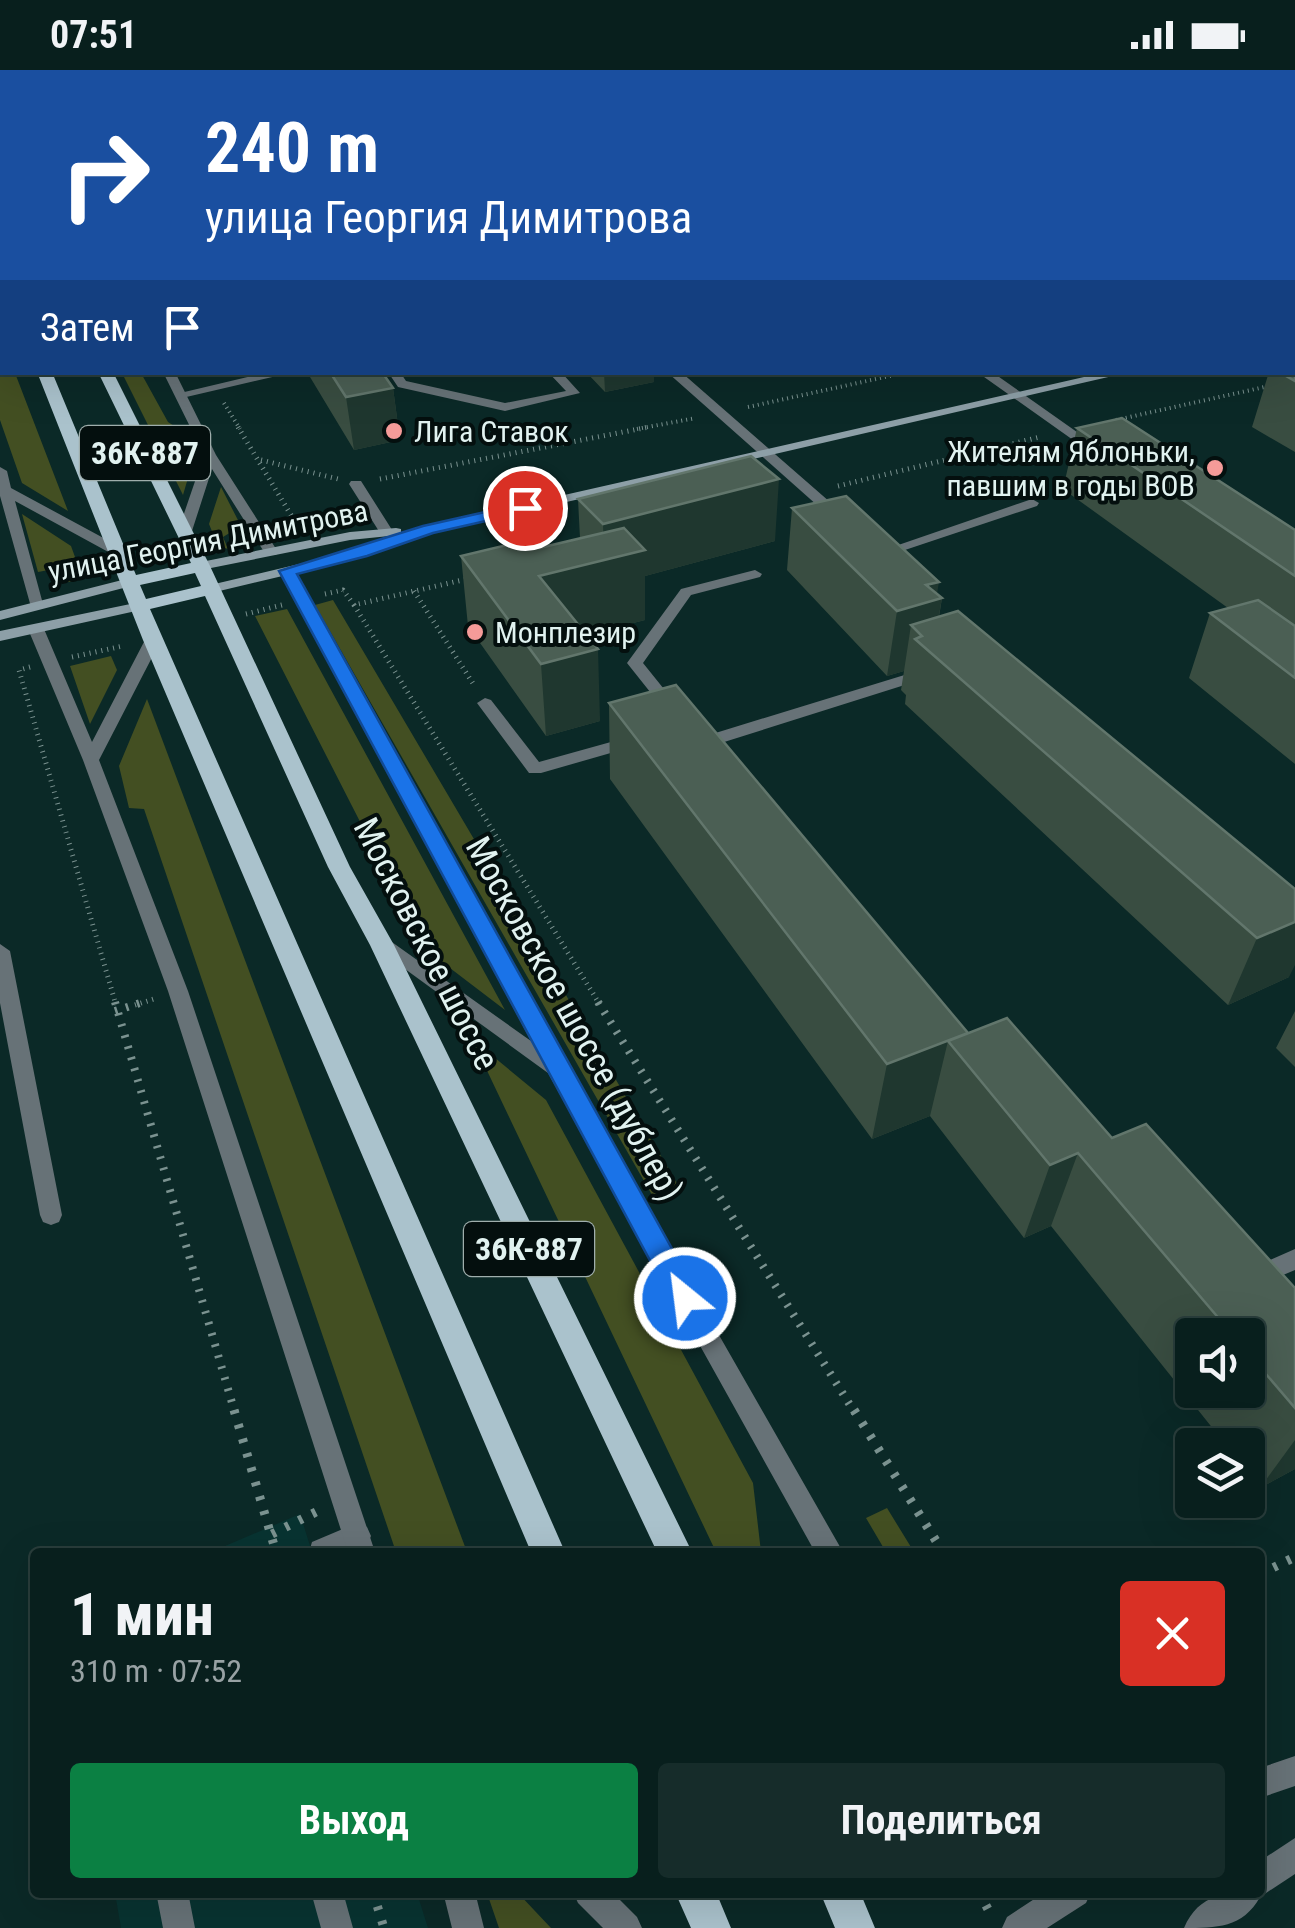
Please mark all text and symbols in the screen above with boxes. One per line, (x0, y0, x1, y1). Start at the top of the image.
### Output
text: 07:51 (50, 13, 137, 57)
text: 240 m (205, 107, 379, 189)
icon: right (40, 110, 170, 240)
text: улица Георгия Димитрова (205, 191, 692, 244)
icon: arrive (155, 300, 210, 355)
text: Затем (40, 306, 135, 350)
place label: Лига Ставок (414, 414, 569, 449)
marker: Лига Ставок (383, 420, 405, 442)
road number: 36К-887 (80, 426, 210, 480)
place label: Жителям Яблоньки, павшим в годы ВОВ (947, 434, 1195, 503)
marker: Жителям Яблоньки, павшим в годы ВОВ (1204, 457, 1226, 479)
pin (483, 466, 568, 551)
icon: arrive (498, 481, 553, 536)
street label: улица Георгия Димитрова (45, 493, 371, 589)
place label: Монплезир (495, 615, 636, 650)
marker: Монплезир (464, 621, 486, 643)
street label: Московское шоссе (345, 811, 507, 1077)
street label: Московское шоссе (дублер) (457, 830, 691, 1208)
road number: 36К-887 (464, 1222, 594, 1276)
position arrow (633, 1246, 737, 1350)
map controls (1175, 1318, 1265, 1518)
button: sound (1175, 1318, 1265, 1408)
button: layers (1175, 1428, 1265, 1518)
text: 1 мин (70, 1579, 214, 1650)
button: close (1120, 1581, 1225, 1686)
text: 310 m · 07:52 (70, 1652, 242, 1690)
button: Выход (70, 1763, 638, 1878)
button: Поделиться (658, 1763, 1225, 1878)

